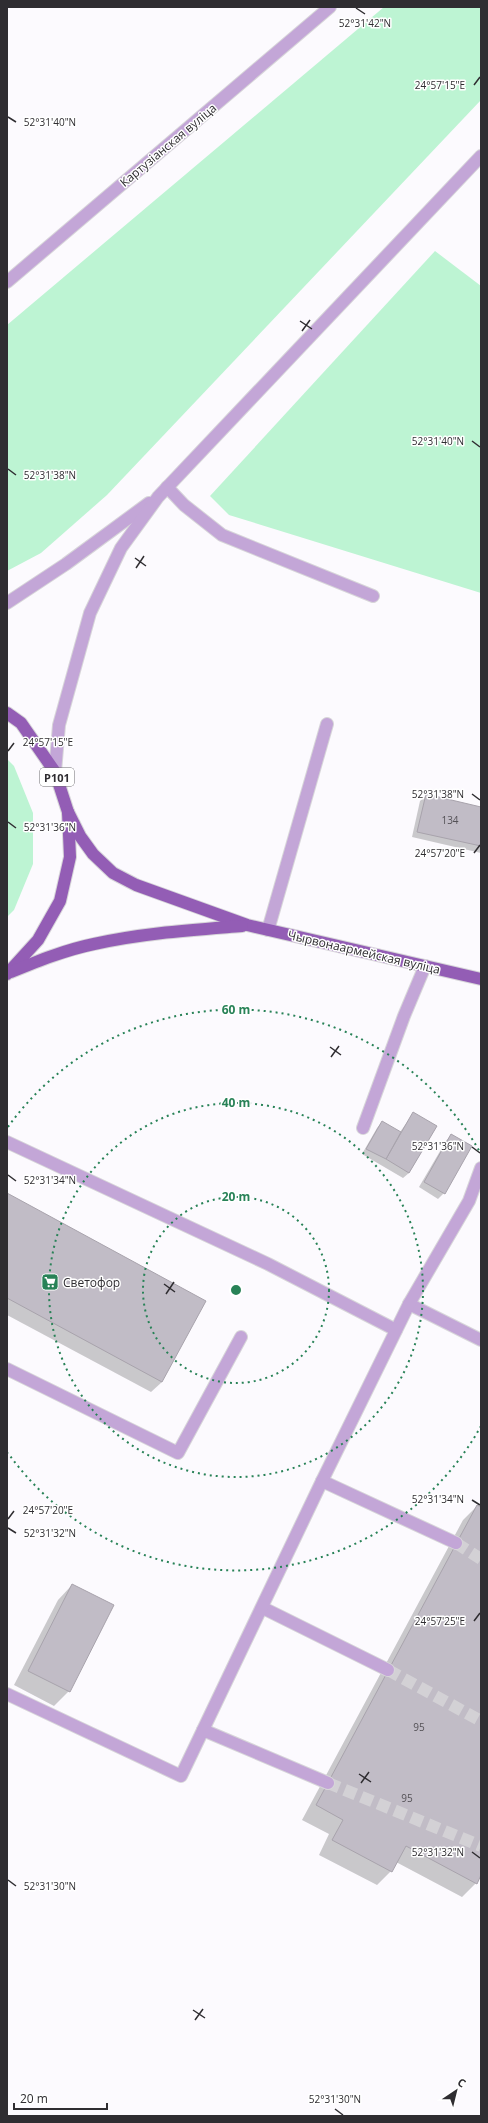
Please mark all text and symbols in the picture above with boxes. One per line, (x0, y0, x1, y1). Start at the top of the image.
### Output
text: 52°31'42"N (339, 16, 391, 30)
text: 24°57'15"E (415, 78, 465, 92)
street label: Картузіанская вуліца (116, 99, 220, 191)
text: 52°31'40"N (24, 115, 76, 129)
text: 52°31'40"N (412, 434, 464, 448)
text: 52°31'38"N (24, 468, 76, 482)
text: 24°57'15"E (23, 735, 73, 749)
road number: Р101 (40, 768, 74, 786)
text: 52°31'38"N (412, 787, 464, 801)
house number: 134 (441, 813, 459, 827)
text: 52°31'36"N (24, 820, 76, 834)
text: 24°57'20"E (415, 846, 465, 860)
street label: Чырвонаармейская вуліца (286, 926, 442, 978)
text: 60 m (222, 1001, 250, 1018)
text: 40 m (222, 1094, 250, 1111)
text: 52°31'36"N (412, 1139, 464, 1153)
text: 52°31'34"N (24, 1173, 76, 1187)
text: 20 m (222, 1188, 250, 1205)
supermarket icon: Светофор (40, 1272, 60, 1292)
place label: Светофор (63, 1274, 120, 1291)
centre of rings (229, 1283, 243, 1297)
text: 52°31'34"N (412, 1492, 464, 1506)
text: 24°57'20"E (23, 1503, 73, 1517)
text: 52°31'32"N (24, 1526, 76, 1540)
text: 24°57'25"E (415, 1614, 465, 1628)
house number: 95 (413, 1720, 425, 1734)
house number: 95 (401, 1791, 413, 1805)
text: 52°31'32"N (412, 1845, 464, 1859)
text: 52°31'30"N (24, 1879, 76, 1893)
north arrow (436, 2071, 476, 2111)
text: С (455, 2074, 469, 2091)
scale bar (14, 2085, 107, 2111)
text: 20 m (20, 2090, 48, 2107)
text: 52°31'30"N (309, 2092, 361, 2106)

